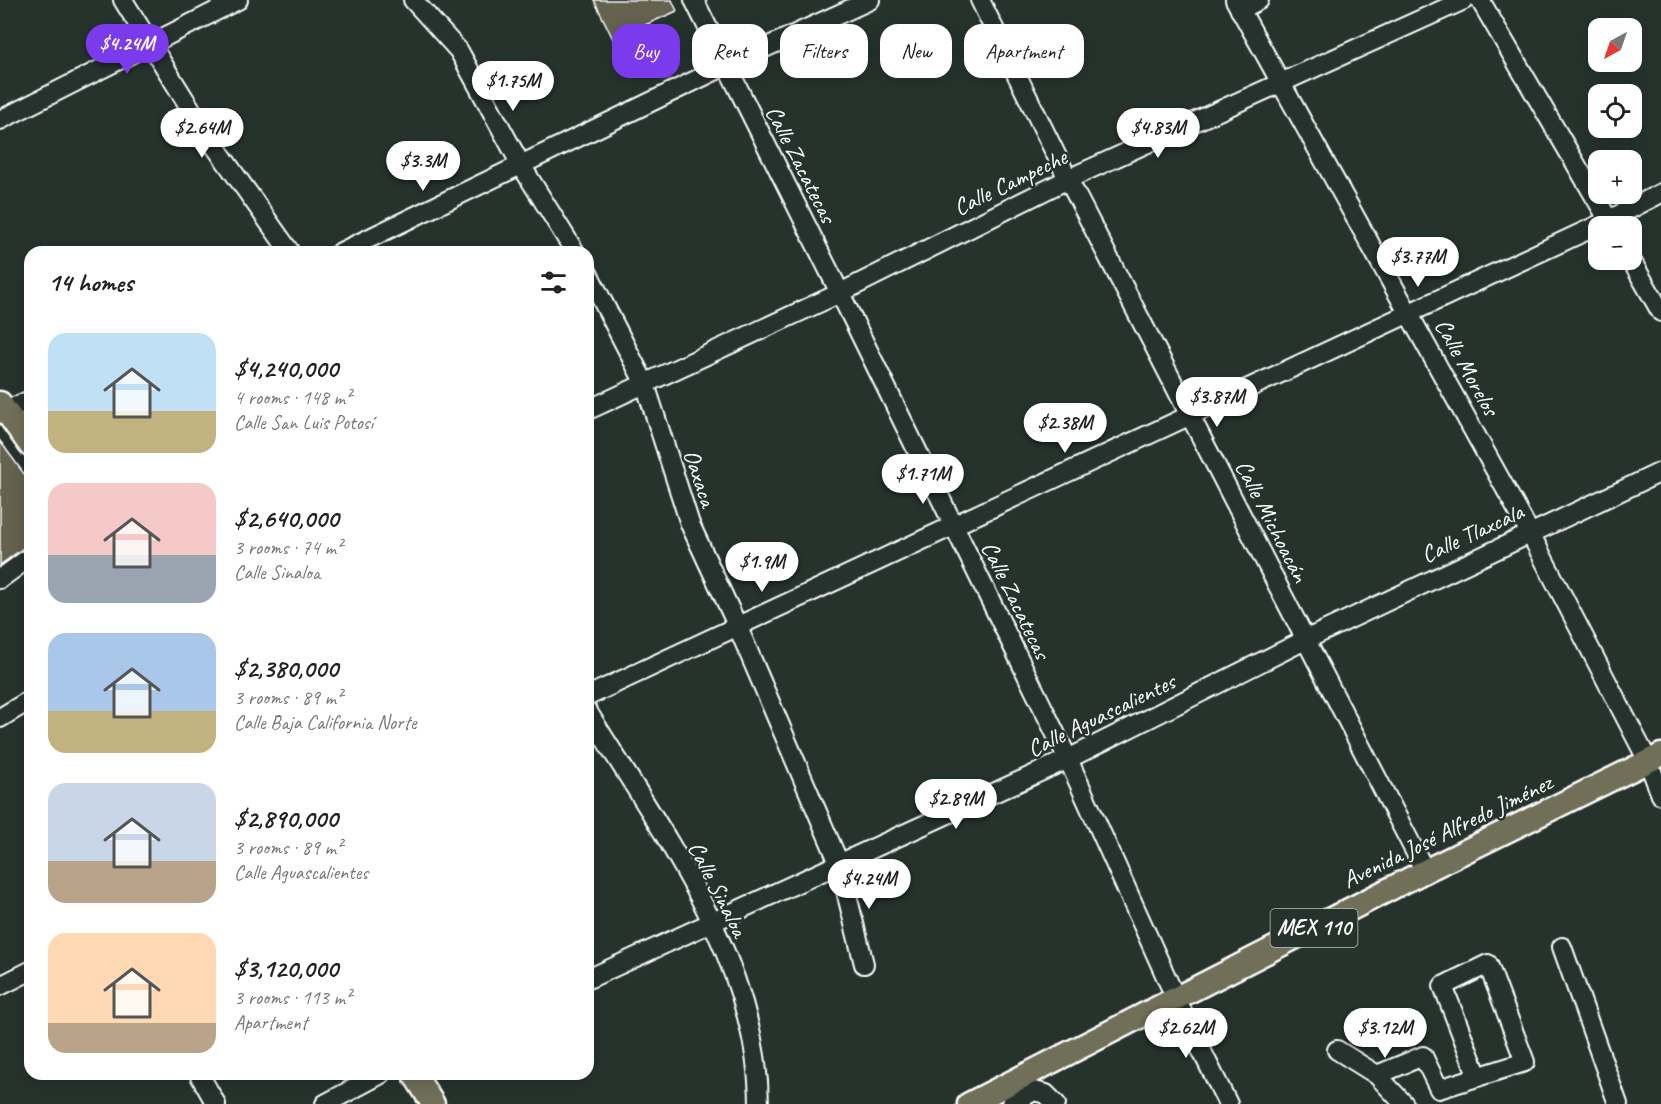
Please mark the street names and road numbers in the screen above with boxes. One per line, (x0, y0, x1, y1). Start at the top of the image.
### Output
street label: Calle Zacatecas (759, 100, 844, 229)
street label: Calle Campeche (948, 141, 1074, 222)
street label: Calle Morelos (1428, 313, 1507, 423)
street label: Oaxaca (677, 446, 724, 513)
street label: Calle Michoacán (1228, 455, 1316, 588)
street label: Calle Tlaxcala (1416, 496, 1529, 570)
street label: Calle Zacatecas (975, 536, 1058, 666)
street label: Calle Aguascalientes (1022, 665, 1181, 764)
street label: Avenida José Alfredo Jiménez (1337, 766, 1559, 895)
street label: Calle Sinaloa (681, 836, 756, 944)
road number: MEX 110 (1270, 909, 1358, 947)

